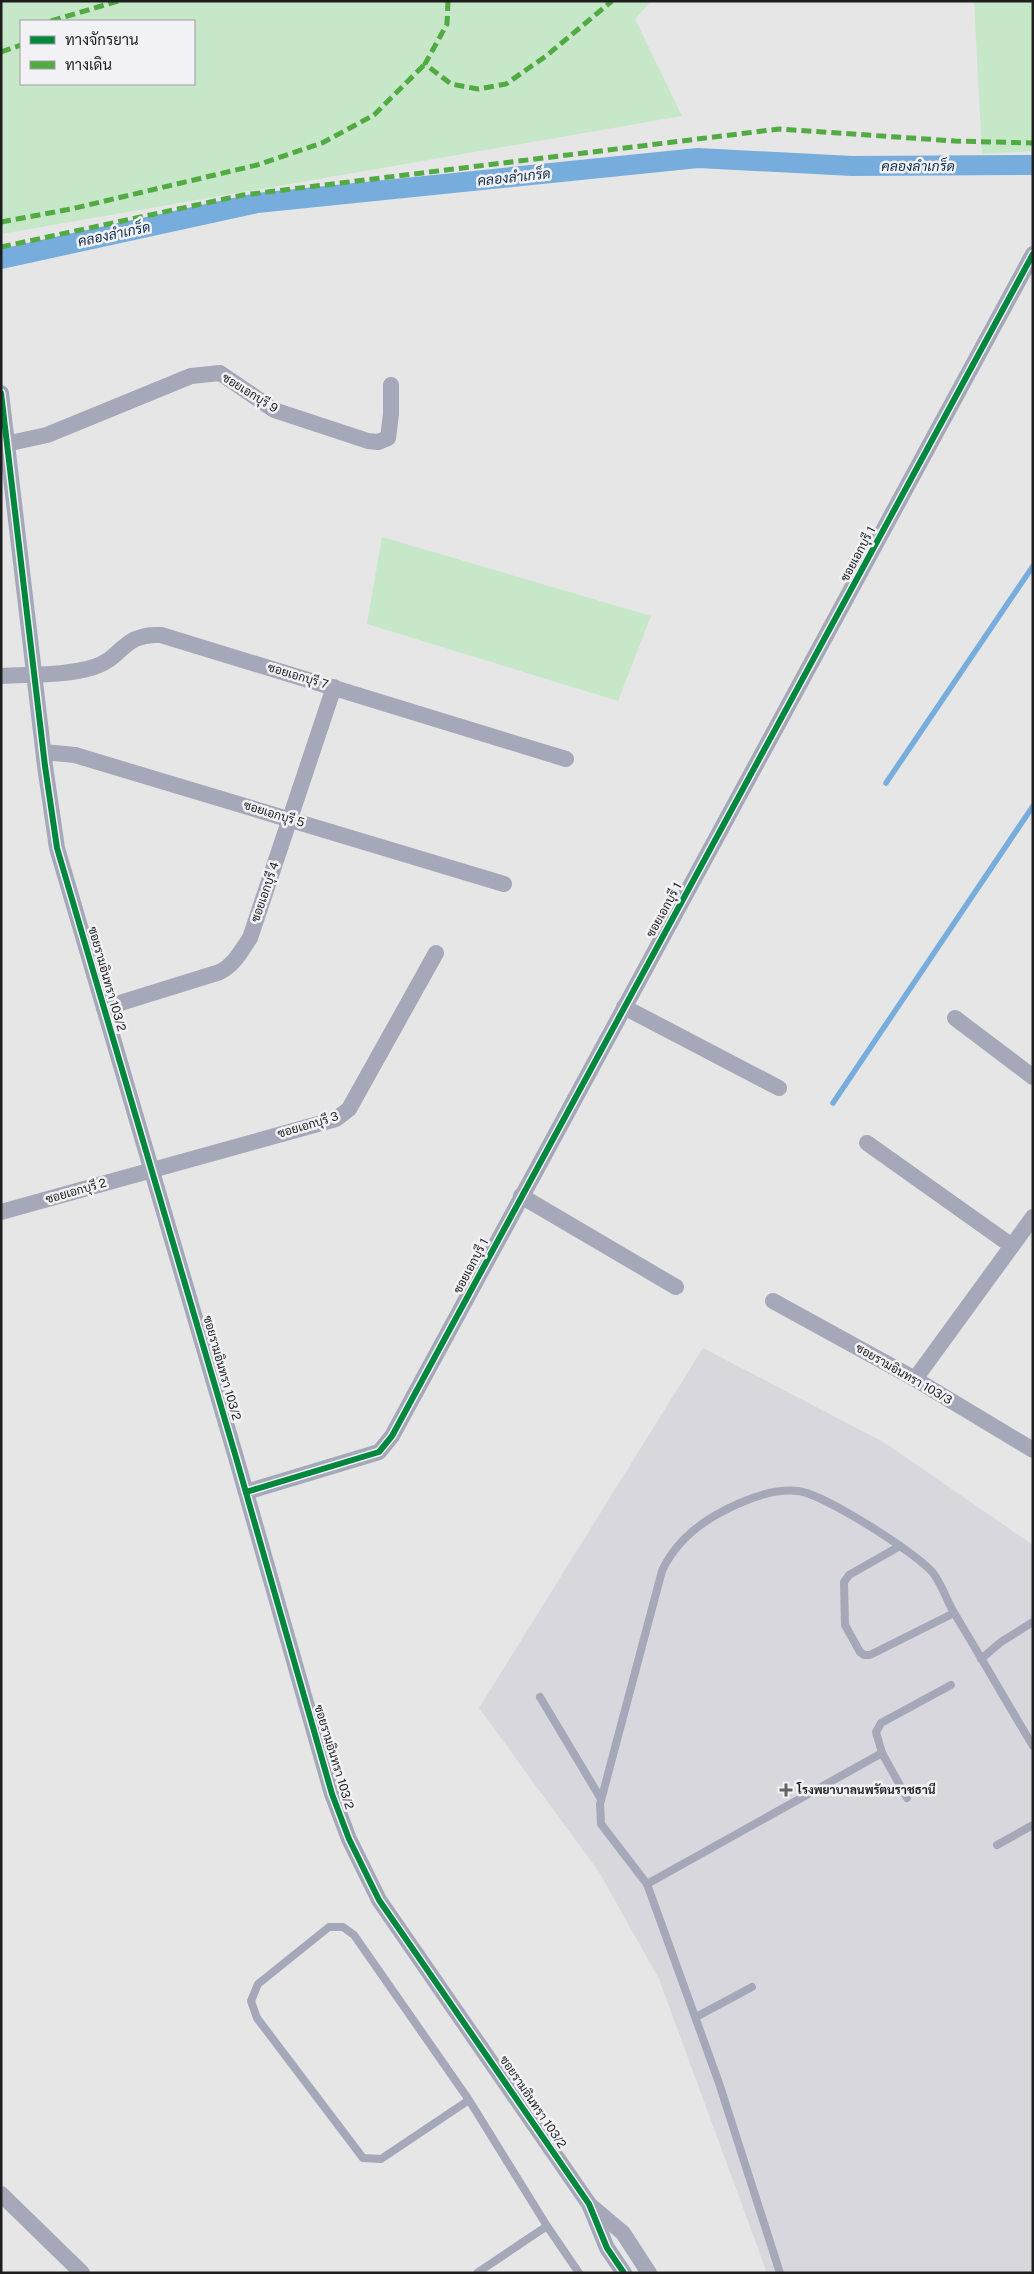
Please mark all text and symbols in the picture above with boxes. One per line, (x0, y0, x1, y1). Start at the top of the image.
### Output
legend (20, 20, 195, 85)
text: ทางจักรยาน (65, 31, 139, 48)
text: ทางเดิน (65, 56, 112, 73)
water label: คลองลำเกร็ด (881, 157, 955, 174)
water label: คลองลำเกร็ด (477, 164, 551, 189)
water label: คลองลำเกร็ด (76, 218, 152, 249)
street label: ซอยเอกบุรี 9 (219, 370, 281, 417)
street label: ซอยเอกบุรี 1 (837, 524, 880, 585)
street label: ซอยเอกบุรี 7 (265, 659, 330, 694)
street label: ซอยเอกบุรี 5 (241, 797, 307, 832)
street label: ซอยเอกบุรี 4 (247, 859, 284, 925)
street label: ซอยเอกบุรี 1 (642, 880, 686, 941)
street label: ซอยรามอินทรา 103/2 (85, 925, 129, 1033)
street label: ซอยเอกบุรี 3 (276, 1108, 341, 1143)
street label: ซอยเอกบุรี 2 (44, 1175, 109, 1208)
street label: ซอยเอกบุรี 1 (450, 1236, 493, 1297)
street label: ซอยรามอินทรา 103/2 (200, 1314, 244, 1422)
street label: ซอยรามอินทรา 103/3 (853, 1341, 955, 1407)
street label: ซอยรามอินทรา 103/2 (311, 1703, 357, 1811)
place label: โรงพยาบาลนพรัตนราชธานี (796, 1782, 936, 1797)
marker: โรงพยาบาลนพรัตนราชธานี (779, 1783, 793, 1797)
street label: ซอยรามอินทรา 103/2 (497, 2053, 569, 2151)

